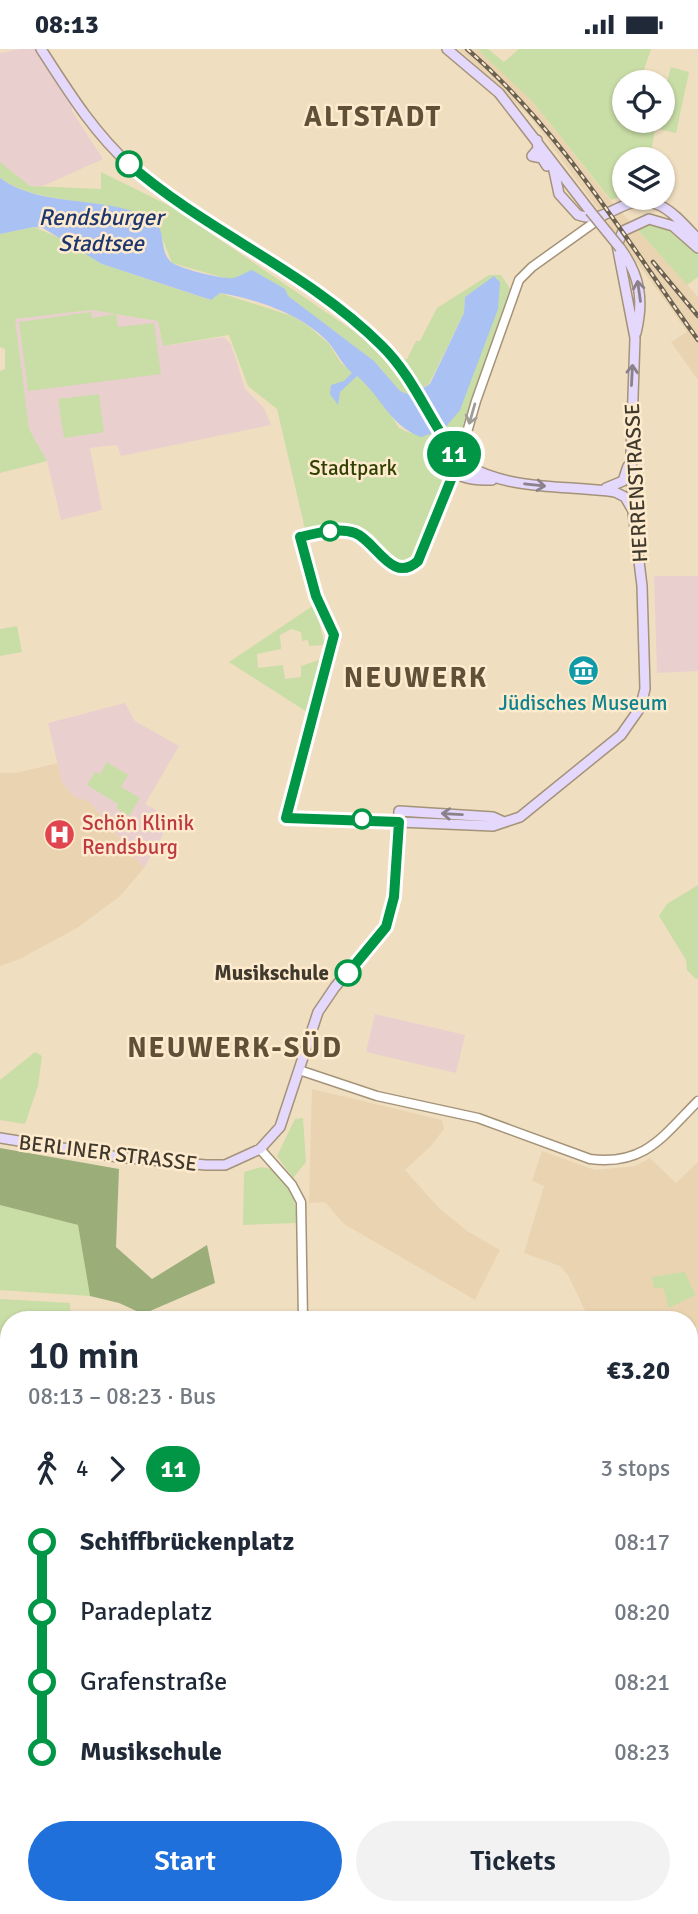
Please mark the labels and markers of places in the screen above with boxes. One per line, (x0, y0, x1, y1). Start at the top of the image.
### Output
unlabelled marker (116, 151, 142, 177)
unlabelled marker (320, 521, 340, 541)
museum icon: Jüdisches Museum (566, 654, 600, 688)
place label: Jüdisches Museum (499, 690, 667, 716)
unlabelled marker (352, 809, 372, 829)
place label: Schön Klinik Rendsburg (82, 810, 194, 860)
hospital icon: Schön Klinik Rendsburg (42, 818, 76, 852)
place label: Musikschule (214, 960, 329, 986)
marker: Musikschule (335, 960, 361, 986)

